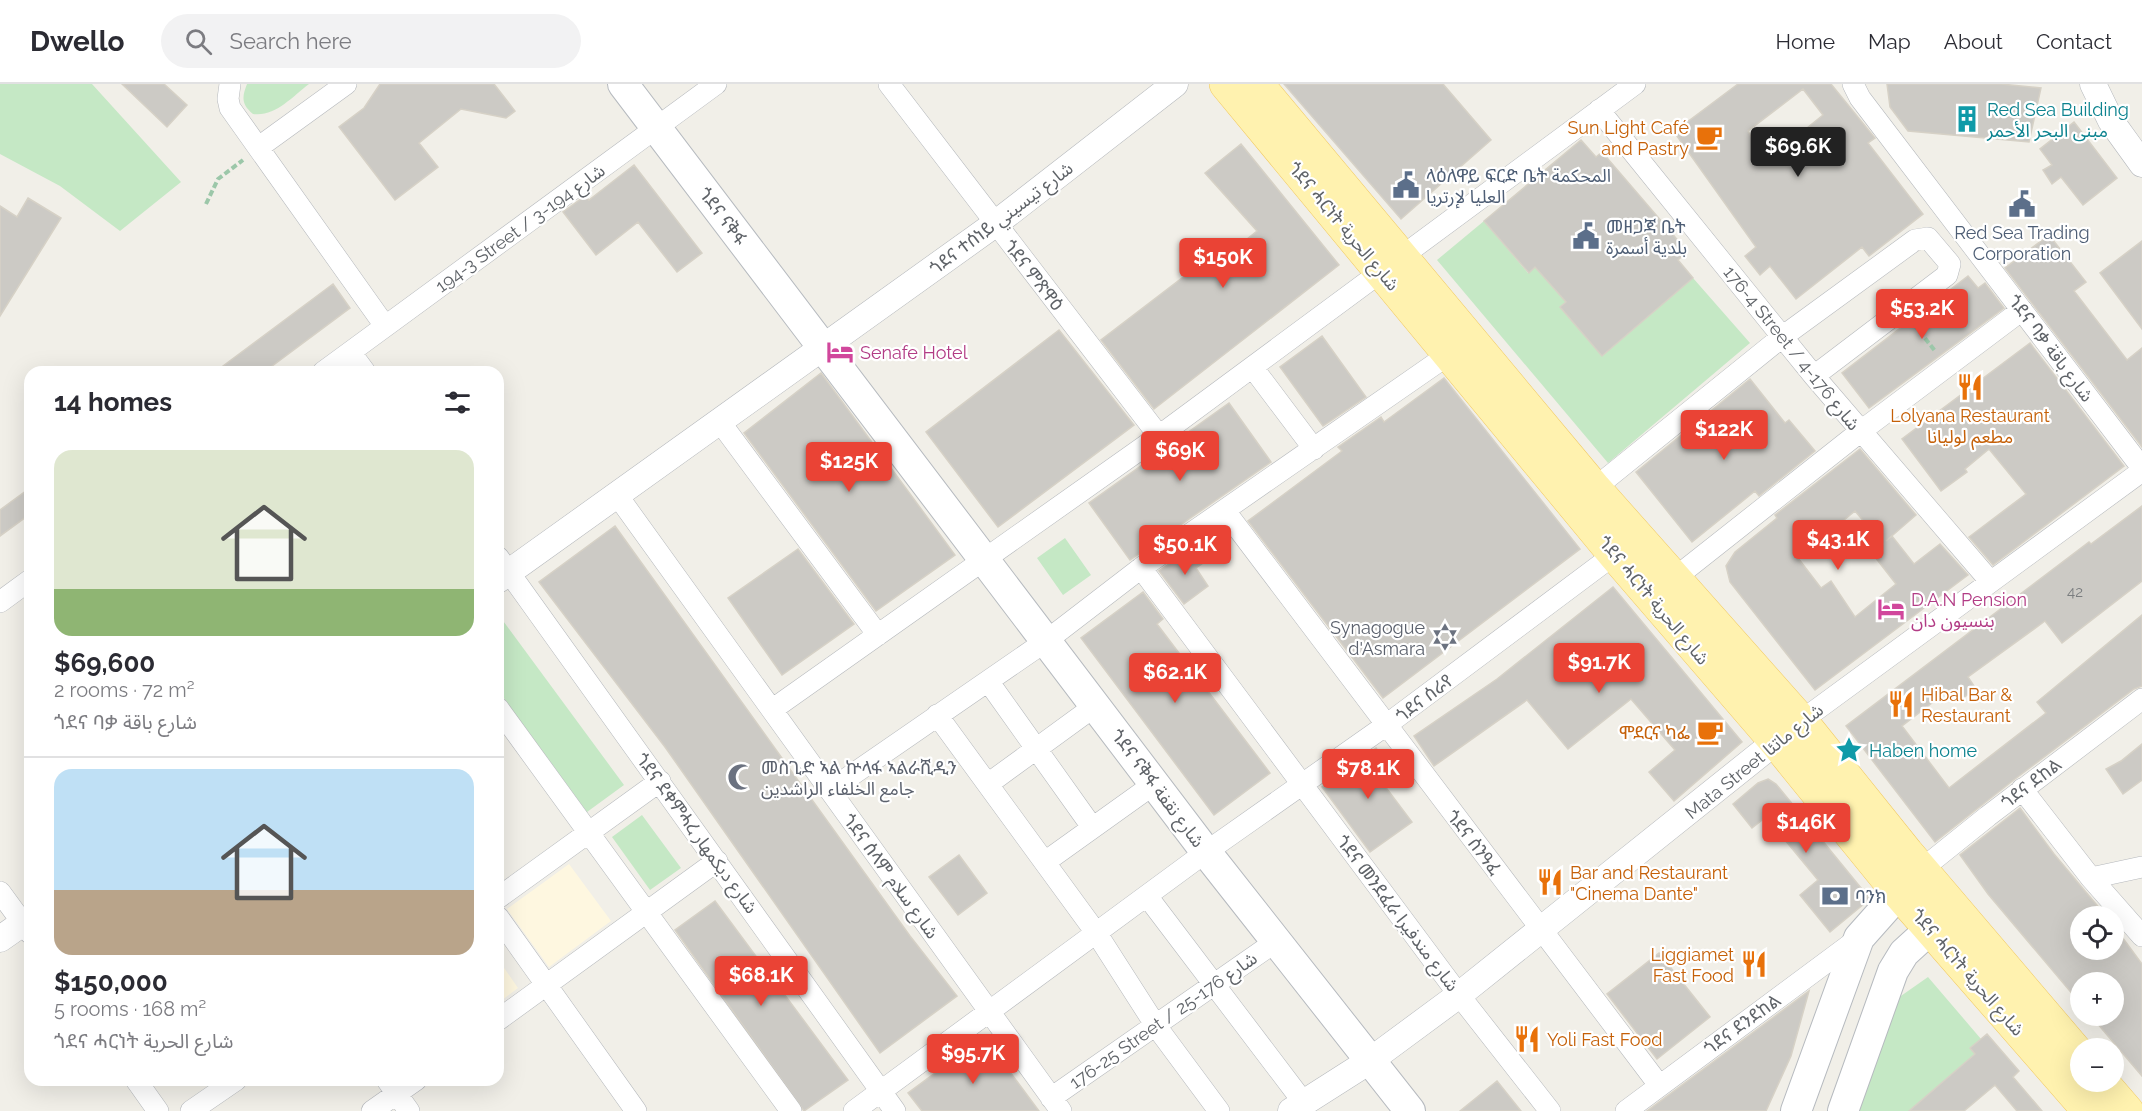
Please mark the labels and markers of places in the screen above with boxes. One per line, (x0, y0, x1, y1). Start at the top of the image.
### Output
place label: Red Sea Building مبنى البحر الأحمر (1986, 99, 2129, 142)
building icon: Red Sea Building مبنى البحر الأحمر (1952, 104, 1982, 134)
place label: Sun Light Café and Pastry (1567, 117, 1689, 159)
cafe icon: Sun Light Café and Pastry (1694, 122, 1724, 152)
pin: $69.6K (1749, 127, 1847, 178)
place label: ላዕለዋይ ፍርድ ቤት المحكمة العليا لإرتريا (1426, 165, 1611, 209)
public building icon: ላዕለዋይ ፍርድ ቤት المحكمة العليا لإرتريا (1391, 170, 1421, 200)
public building icon: Red Sea Trading Corporation (2007, 189, 2037, 219)
place label: መዘጋጃ ቤት بلدية أسمرة (1606, 216, 1687, 259)
public building icon: መዘጋጃ ቤት بلدية أسمرة (1571, 221, 1601, 251)
place label: Red Sea Trading Corporation (1954, 222, 2090, 264)
pin: $150K (1181, 238, 1265, 289)
pin: $53.2K (1873, 289, 1971, 340)
hotel icon: Senafe Hotel (825, 337, 855, 367)
place label: Senafe Hotel (860, 342, 968, 363)
restaurant icon: Lolyana Restaurant مطعم لوليانا (1955, 372, 1985, 402)
place label: Lolyana Restaurant مطعم لوليانا (1890, 405, 2050, 450)
pin: $122K (1682, 410, 1766, 461)
pin: $69K (1144, 431, 1216, 482)
pin: $125K (807, 442, 891, 493)
pin: $43.1K (1789, 520, 1887, 571)
pin: $50.1K (1136, 525, 1234, 576)
place label: D.A.N Pension بنسيون دان (1911, 589, 2027, 632)
hotel icon: D.A.N Pension بنسيون دان (1876, 594, 1906, 624)
place label: Synagogue d'Asmara (1330, 617, 1425, 659)
synagogue icon: Synagogue d'Asmara (1430, 622, 1460, 652)
pin: $91.7K (1550, 643, 1648, 694)
pin: $62.1K (1126, 653, 1224, 704)
place label: Hibal Bar & Restaurant (1921, 684, 2012, 726)
restaurant icon: Hibal Bar & Restaurant (1886, 689, 1916, 719)
cafe icon: ሞደርና ካፌ (1695, 717, 1725, 747)
place label: ሞደርና ካፌ (1619, 722, 1690, 743)
place icon: Haben home (1834, 735, 1864, 765)
place label: Haben home (1869, 740, 1978, 761)
pin: $78.1K (1319, 749, 1417, 800)
place label: መስጊድ ኣል ኵላፋ ኣልራሺዲን جامع الخلفاء الراشدين (761, 757, 957, 803)
mosque icon: መስጊድ ኣል ኵላፋ ኣልራሺዲን جامع الخلفاء الراشدين (726, 762, 756, 792)
pin: $146K (1764, 803, 1848, 854)
place label: Bar and Restaurant "Cinema Dante" (1570, 862, 1728, 904)
restaurant icon: Bar and Restaurant "Cinema Dante" (1535, 867, 1565, 897)
bank icon: ባንክ (1820, 881, 1850, 911)
place label: ባንክ (1855, 886, 1886, 907)
place label: Liggiamet Fast Food (1651, 944, 1734, 986)
restaurant icon: Liggiamet Fast Food (1739, 949, 1769, 979)
pin: $68.1K (712, 956, 810, 1007)
restaurant icon: Yoli Fast Food (1512, 1024, 1542, 1054)
place label: Yoli Fast Food (1547, 1029, 1662, 1050)
pin: $95.7K (924, 1034, 1022, 1085)

